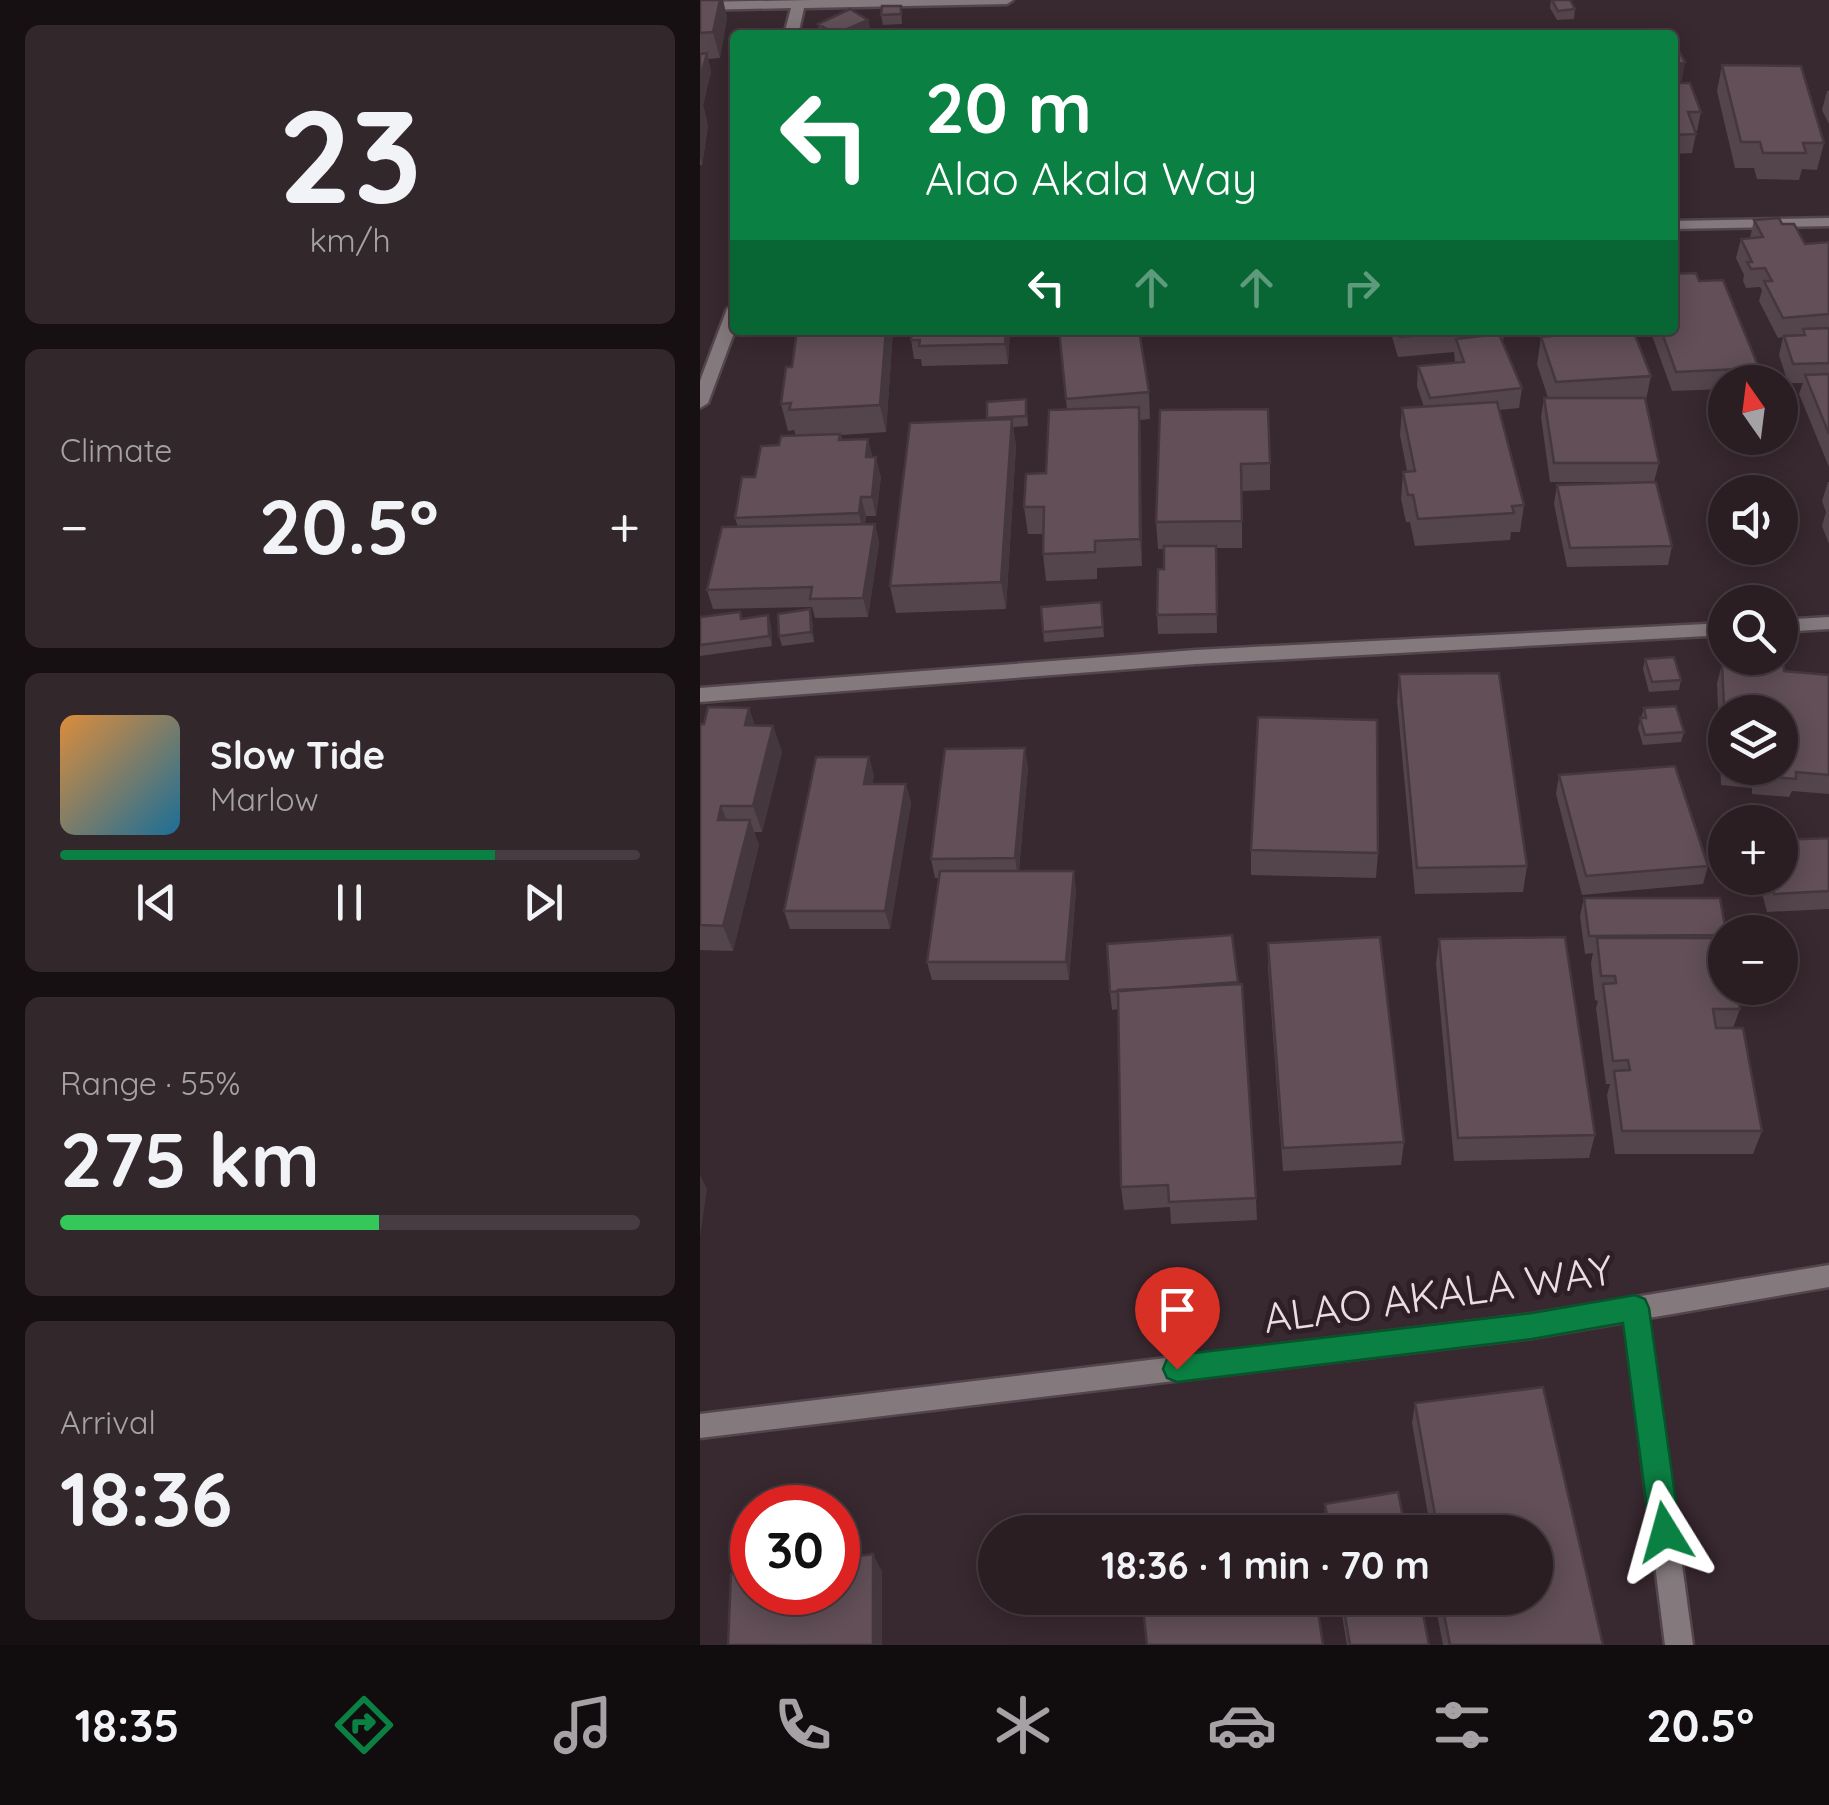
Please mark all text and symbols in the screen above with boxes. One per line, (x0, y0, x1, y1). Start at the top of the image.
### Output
text: 20 m (925, 63, 1092, 151)
icon: left (760, 70, 890, 200)
text: 23 (278, 73, 422, 236)
text: Alao Akala Way (925, 150, 1257, 206)
text: km/h (309, 220, 391, 260)
icon: left (1019, 260, 1074, 315)
icon: ahead (1124, 260, 1179, 315)
icon: ahead (1229, 260, 1284, 315)
icon: right (1334, 260, 1389, 315)
north arrow (1708, 365, 1798, 455)
map controls (1708, 365, 1798, 1005)
text: Climate (60, 430, 172, 470)
button: sound (1708, 475, 1798, 565)
text: 20.5° (259, 479, 439, 573)
text: − (60, 492, 89, 561)
text: + (609, 492, 640, 561)
button: search (1708, 585, 1798, 675)
button: layers (1708, 695, 1798, 785)
text: Slow Tide (210, 731, 385, 779)
text: Marlow (210, 779, 319, 819)
button: + (1708, 805, 1798, 895)
icon: previous (129, 875, 184, 930)
icon: pause (322, 875, 377, 930)
icon: next (516, 875, 571, 930)
button: − (1708, 915, 1798, 1005)
text: Range · 55% (60, 1063, 240, 1103)
text: 275 km (60, 1112, 320, 1206)
street label: ALAO AKALA WAY (1260, 1243, 1616, 1344)
pin (1135, 1267, 1220, 1370)
icon: arrive (1150, 1282, 1205, 1337)
text: Arrival (60, 1402, 156, 1442)
text: 18:36 (60, 1451, 233, 1545)
position arrow (1613, 1480, 1717, 1584)
speed limit sign: 30 (730, 1485, 860, 1615)
text: 18:36 · 1 min · 70 m (1101, 1541, 1430, 1589)
icon: directions (329, 1690, 399, 1760)
icon: music (548, 1690, 618, 1760)
icon: phone (768, 1690, 838, 1760)
icon: climate (988, 1690, 1058, 1760)
icon: car (1207, 1690, 1277, 1760)
icon: filters (1427, 1690, 1497, 1760)
text: 18:35 (75, 1697, 179, 1753)
text: 20.5° (1646, 1697, 1754, 1753)

